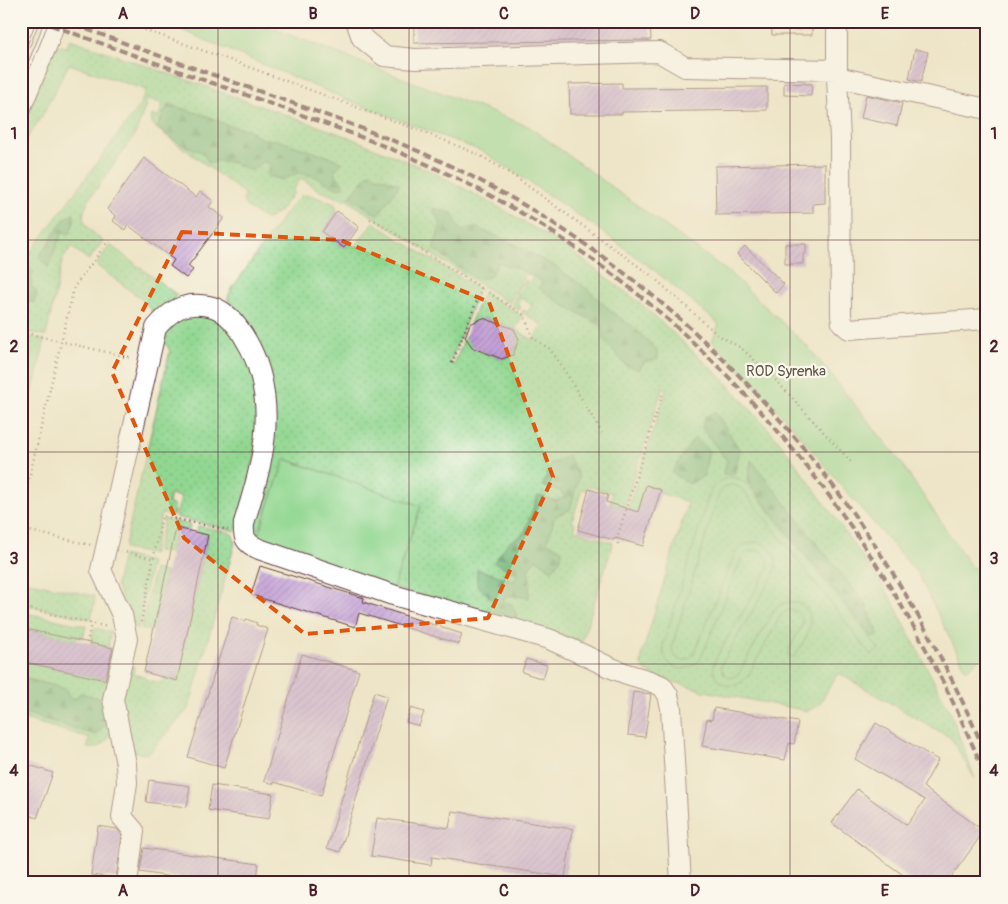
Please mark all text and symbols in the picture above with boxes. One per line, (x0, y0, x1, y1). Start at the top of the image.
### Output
text: A (118, 4, 129, 24)
text: B (308, 4, 318, 24)
text: C (499, 4, 509, 24)
text: D (690, 4, 700, 24)
text: E (881, 4, 890, 24)
text: 1 (11, 124, 17, 144)
text: 1 (991, 124, 997, 144)
text: 2 (10, 337, 19, 357)
text: 2 (990, 337, 999, 357)
park label: ROD Syrenka (746, 362, 826, 381)
text: 3 (10, 549, 19, 569)
text: 3 (990, 549, 999, 569)
text: 4 (9, 761, 19, 781)
text: 4 (989, 761, 999, 781)
text: A (118, 881, 129, 901)
text: B (308, 881, 318, 901)
text: C (499, 881, 509, 901)
text: D (690, 881, 700, 901)
text: E (881, 881, 890, 901)

